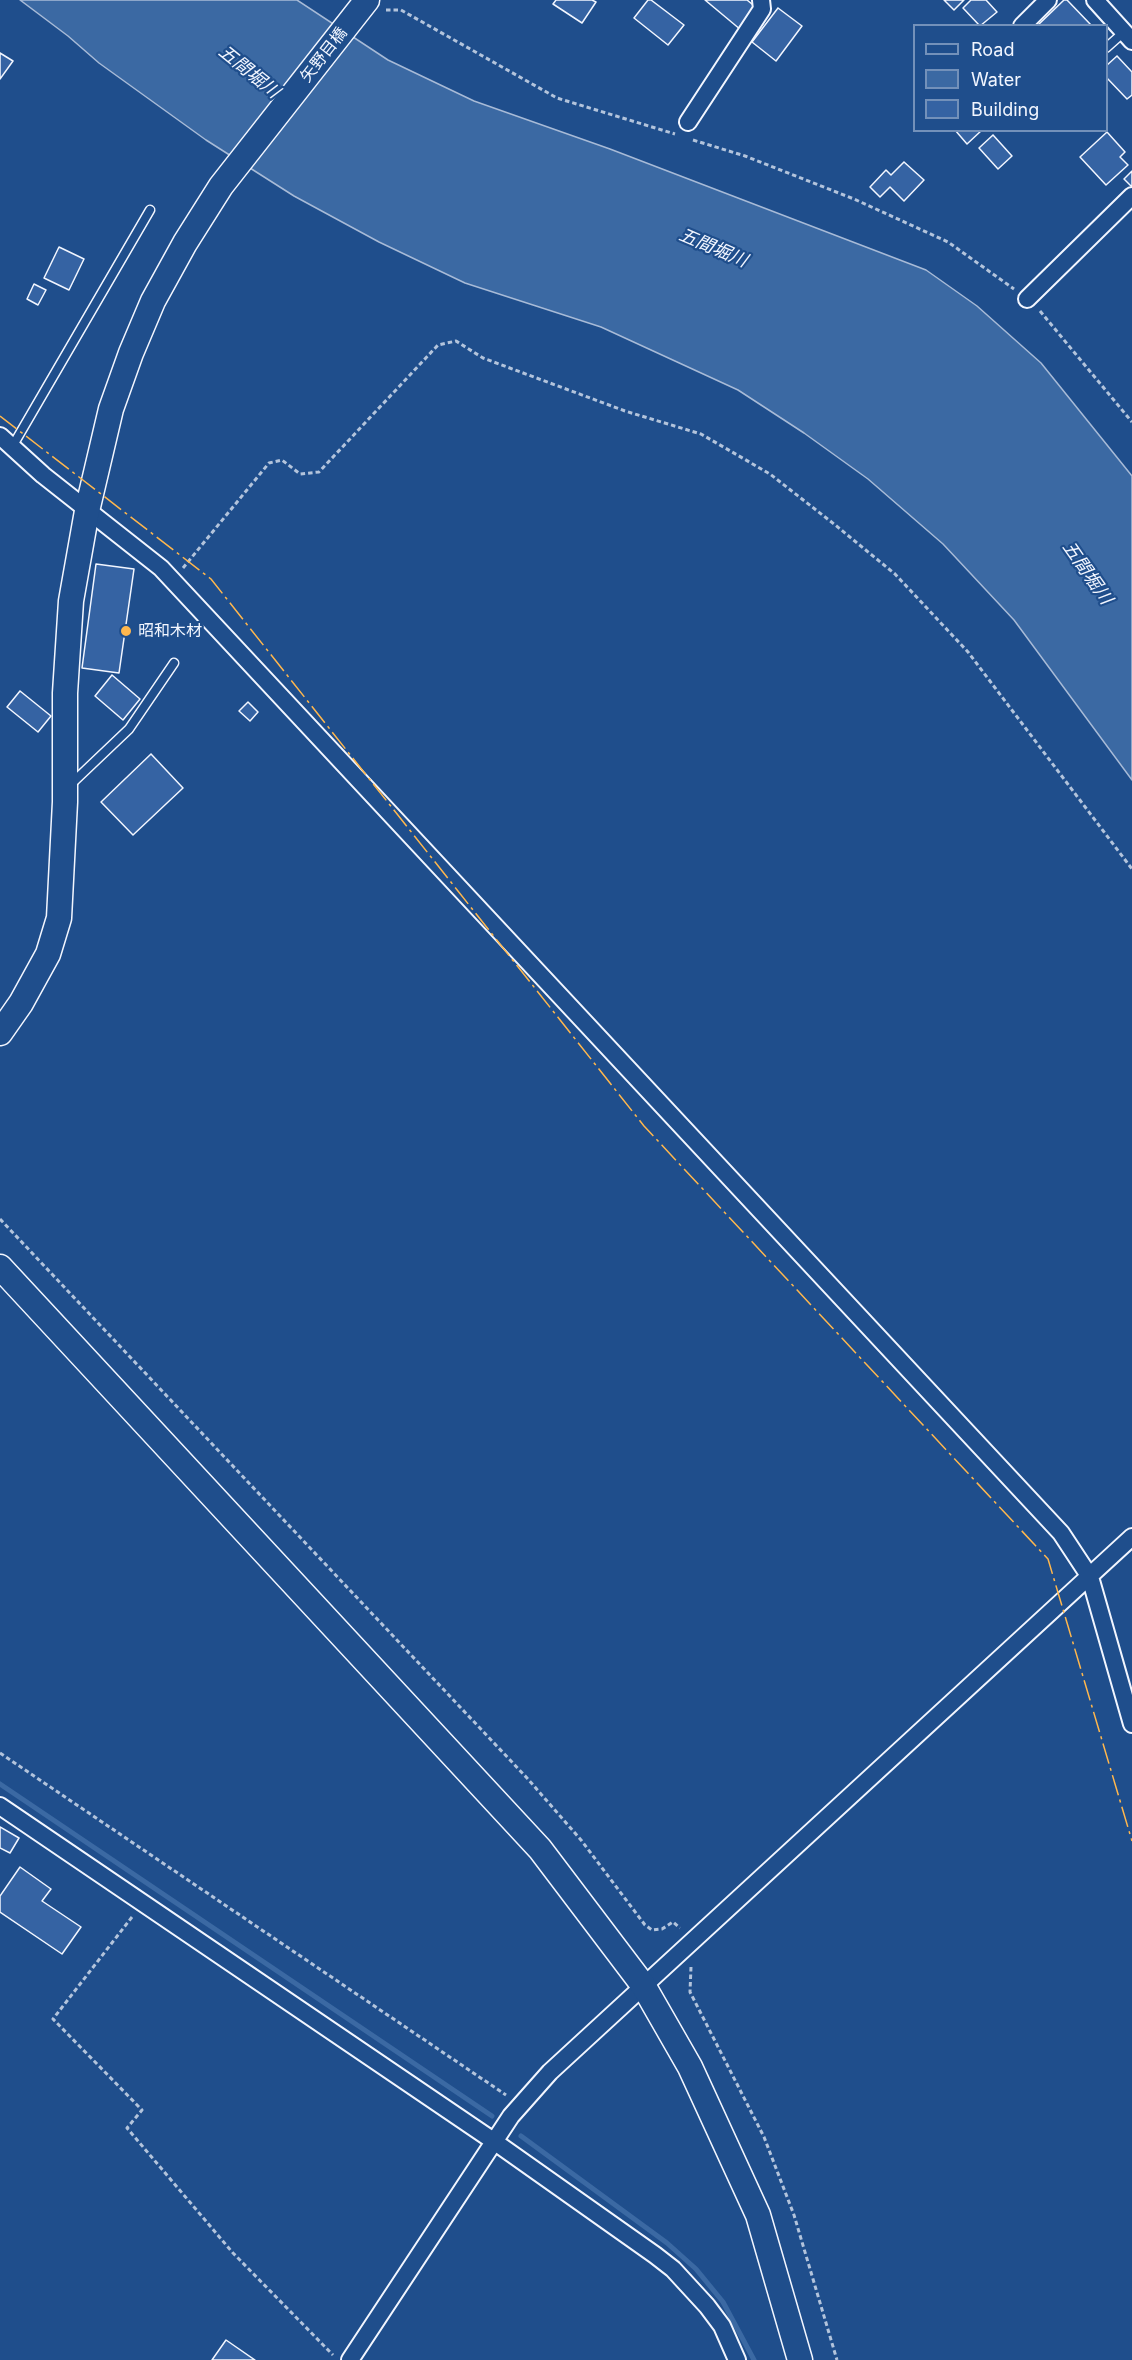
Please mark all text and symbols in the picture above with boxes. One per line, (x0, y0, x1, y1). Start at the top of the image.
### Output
street label: 矢野目橋 (297, 24, 351, 86)
legend (913, 24, 1108, 132)
text: Road (971, 39, 1014, 60)
water label: 五間堀川 (214, 41, 284, 103)
text: Water (971, 69, 1021, 90)
text: Building (971, 99, 1039, 120)
water label: 五間堀川 (676, 224, 750, 272)
water label: 五間堀川 (1058, 537, 1116, 609)
place label: 昭和木材 (138, 621, 202, 641)
marker: 昭和木材 (119, 624, 133, 638)

